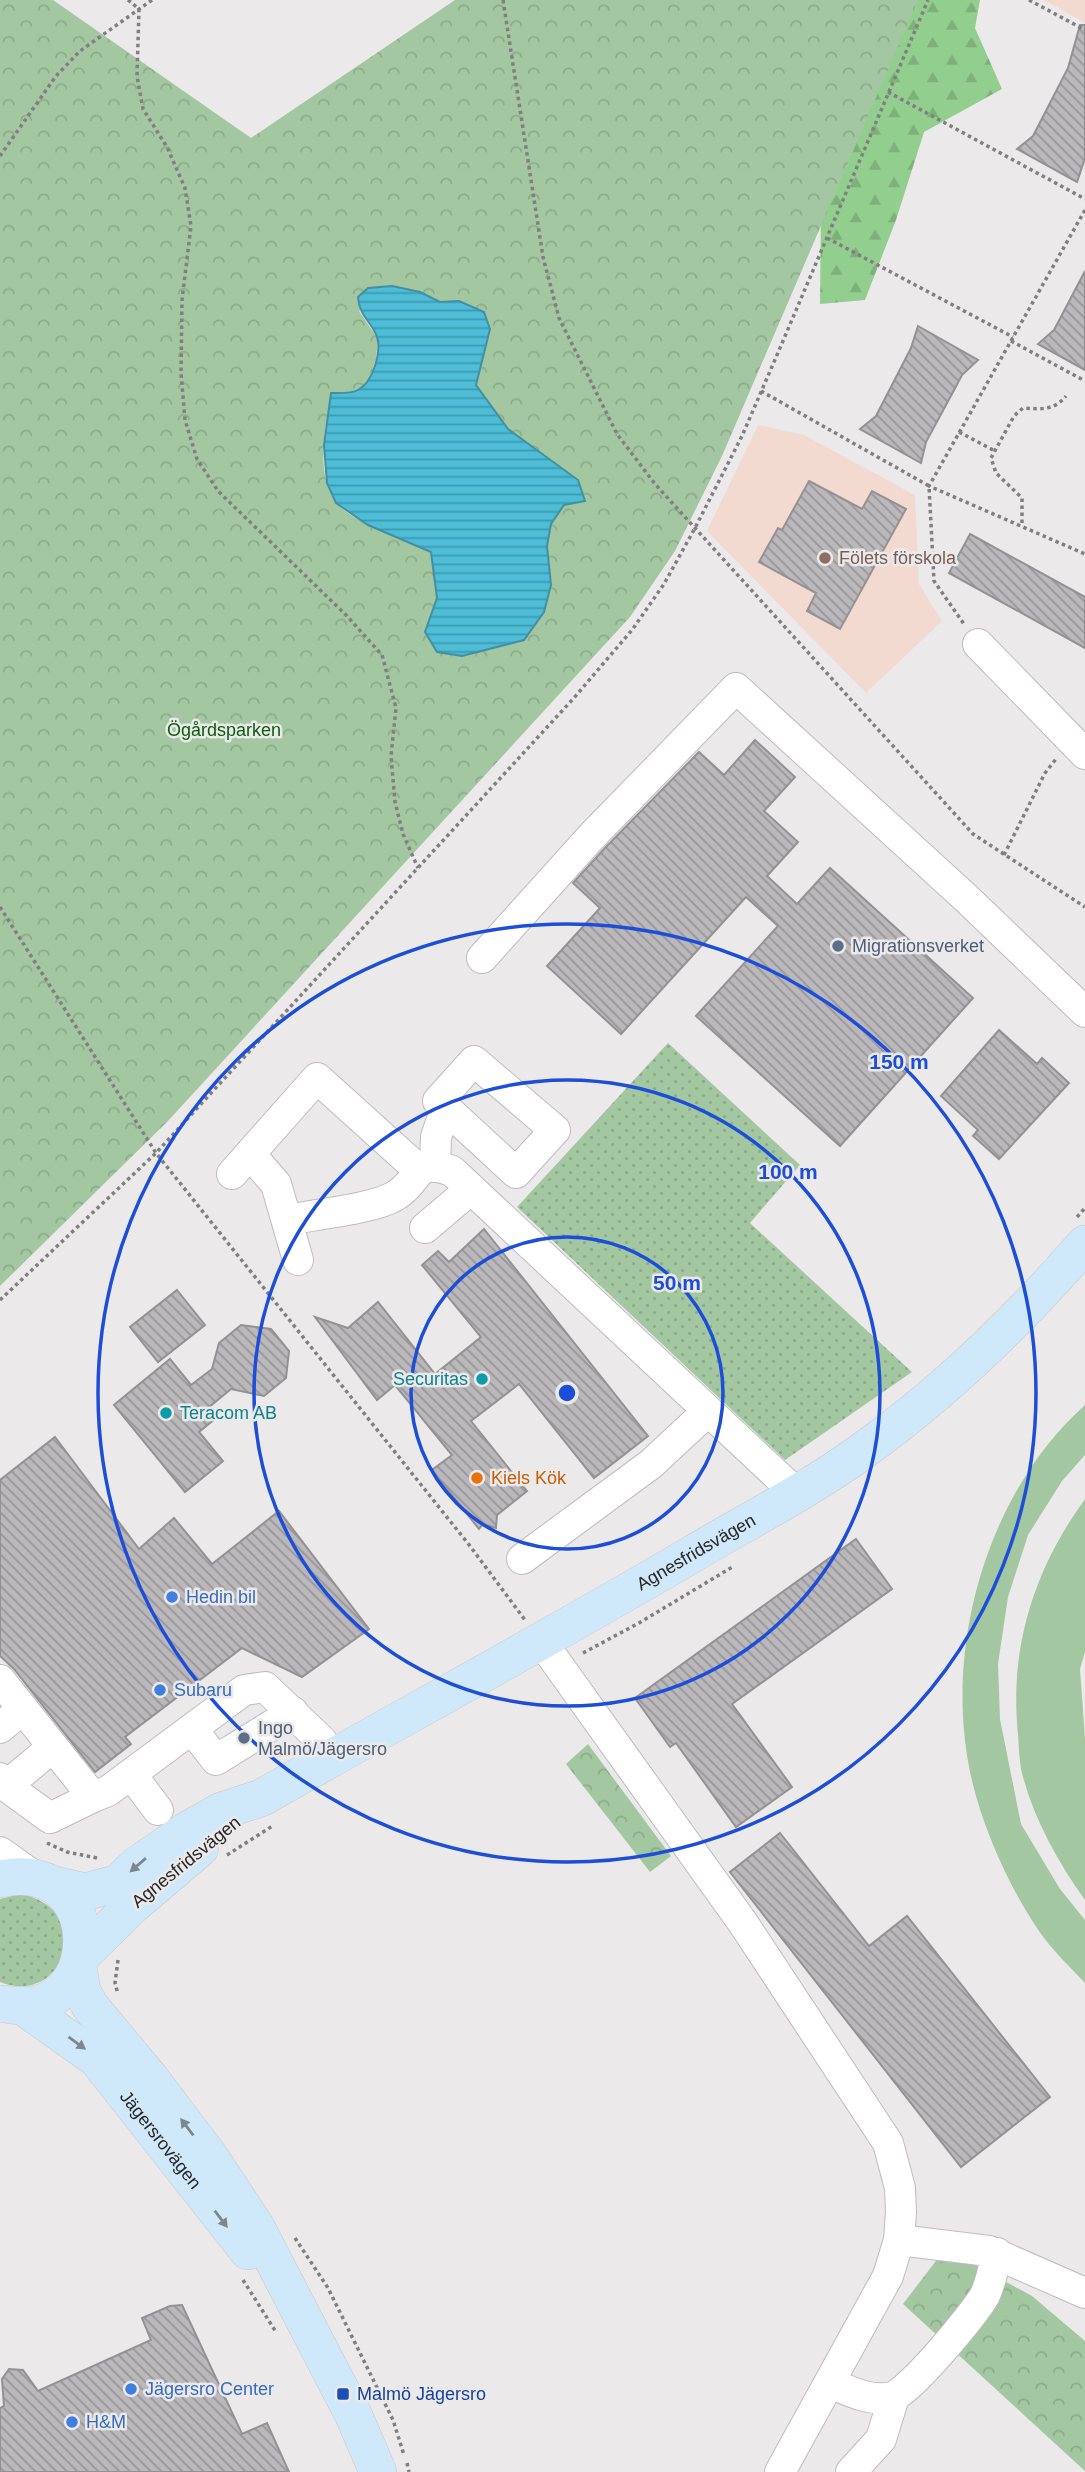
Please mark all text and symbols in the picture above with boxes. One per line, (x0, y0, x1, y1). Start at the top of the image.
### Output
place label: Fölets förskola (839, 548, 957, 568)
marker: Fölets förskola (817, 550, 833, 566)
park label: Ögårdsparken (167, 720, 281, 740)
place label: Migrationsverket (852, 936, 984, 956)
marker: Migrationsverket (830, 938, 846, 954)
text: 150 m (869, 1050, 929, 1073)
text: 100 m (758, 1160, 818, 1183)
text: 50 m (653, 1271, 701, 1294)
place label: Securitas (393, 1369, 468, 1389)
marker: Securitas (474, 1371, 490, 1387)
centre of rings (555, 1381, 579, 1405)
place label: Teracom AB (180, 1403, 277, 1423)
marker: Teracom AB (158, 1405, 174, 1421)
place label: Kiels Kök (491, 1468, 567, 1488)
marker: Kiels Kök (469, 1470, 485, 1486)
street label: Agnesfridsvägen (633, 1510, 759, 1594)
place label: Hedin bil (186, 1587, 256, 1607)
marker: Hedin bil (164, 1589, 180, 1605)
place label: Subaru (174, 1680, 232, 1700)
marker: Subaru (152, 1682, 168, 1698)
place label: Ingo Malmö/Jägersro (258, 1718, 387, 1759)
marker: Ingo Malmö/Jägersro (236, 1730, 252, 1746)
street label: Agnesfridsvägen (128, 1812, 244, 1912)
one-way arrow (129, 1857, 146, 1872)
one-way arrow (68, 2036, 86, 2050)
street label: Jägersrovägen (116, 2087, 205, 2193)
one-way arrow (180, 2118, 194, 2136)
one-way arrow (213, 2210, 227, 2228)
place label: Jägersro Center (145, 2379, 274, 2399)
marker: Jägersro Center (123, 2381, 139, 2397)
place label: Malmö Jägersro (357, 2384, 486, 2404)
marker: Malmö Jägersro (335, 2386, 351, 2402)
place label: H&M (86, 2412, 126, 2432)
marker: H&M (64, 2414, 80, 2430)

